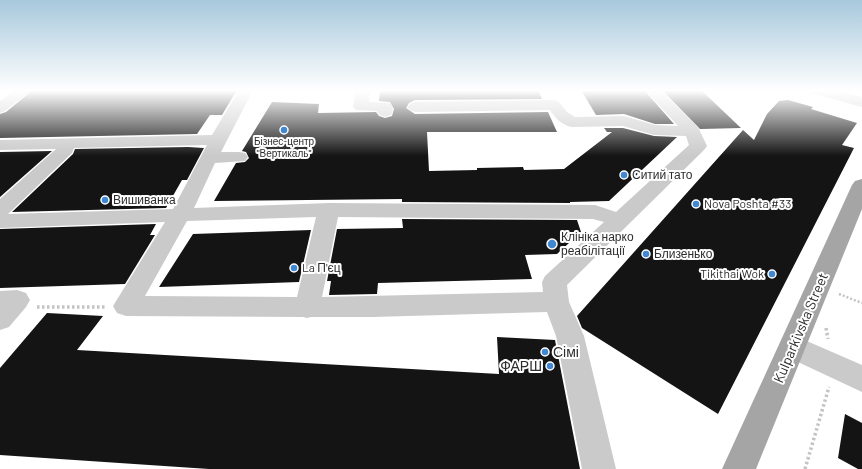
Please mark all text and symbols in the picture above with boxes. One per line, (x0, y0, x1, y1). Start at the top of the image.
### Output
marker: Бізнес-центр "Вертикаль" (279, 125, 289, 135)
place label: Бізнес-центр "Вертикаль" (254, 136, 314, 160)
place label: Ситий тато (632, 168, 692, 182)
marker: Ситий тато (619, 170, 629, 180)
place label: Вишиванка (113, 193, 176, 207)
marker: Вишиванка (100, 195, 110, 205)
place label: Nova Poshta #33 (704, 197, 791, 211)
marker: Nova Poshta #33 (691, 199, 701, 209)
place label: Клініка нарко реабілітації (561, 230, 634, 258)
marker: Клініка нарко реабілітації (546, 238, 558, 250)
place label: Близенько (654, 247, 712, 261)
marker: Близенько (641, 249, 651, 259)
place label: La П'єц (302, 261, 341, 275)
marker: La П'єц (289, 263, 299, 273)
place label: Tikithai Wok (700, 267, 764, 281)
marker: Tikithai Wok (767, 269, 777, 279)
street label: Kulparkivska Street (770, 270, 832, 386)
place label: Сімі (553, 344, 579, 360)
marker: Сімі (540, 347, 550, 357)
place label: ФАРШ (500, 358, 542, 374)
marker: ФАРШ (545, 361, 555, 371)

